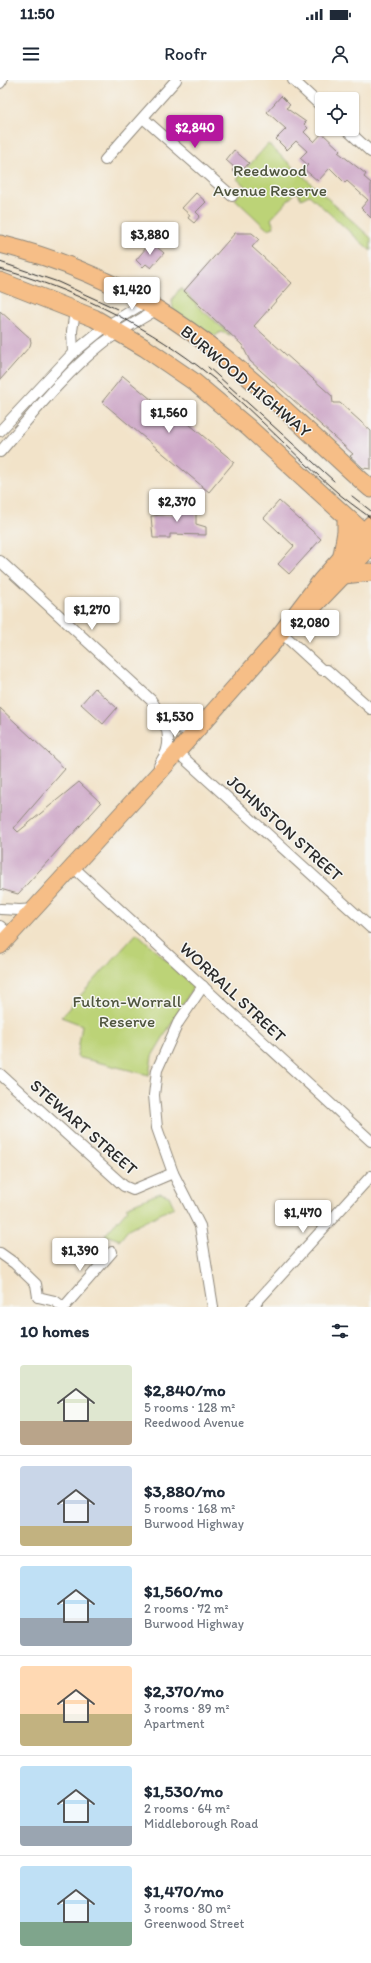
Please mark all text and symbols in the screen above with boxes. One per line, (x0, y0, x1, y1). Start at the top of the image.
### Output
text: 11:50 (20, 5, 55, 23)
icon: menu (20, 43, 42, 65)
text: Roofr (164, 43, 207, 65)
icon: person (329, 43, 351, 65)
map controls (315, 92, 359, 136)
button: locate (315, 92, 359, 136)
pin: $2,840 (162, 115, 228, 149)
text: $2,840 (175, 120, 215, 135)
park label: Reedwood Avenue Reserve (213, 160, 327, 200)
pin: $3,880 (117, 222, 183, 256)
text: $3,880 (130, 227, 170, 242)
pin: $1,420 (99, 277, 165, 311)
text: $1,420 (113, 282, 151, 297)
street label: BURWOOD HIGHWAY (177, 321, 315, 441)
pin: $1,560 (136, 400, 202, 434)
text: $1,560 (150, 405, 188, 420)
pin: $2,370 (144, 489, 210, 523)
text: $2,370 (158, 494, 196, 509)
pin: $1,270 (59, 597, 125, 631)
text: $1,270 (74, 602, 111, 617)
pin: $2,080 (277, 610, 343, 644)
text: $2,080 (290, 615, 330, 630)
pin: $1,530 (142, 704, 208, 738)
text: $1,530 (156, 709, 194, 724)
street label: JOHNSTON STREET (223, 771, 347, 885)
street label: WORRALL STREET (176, 938, 291, 1047)
park label: Fulton-Worrall Reserve (72, 991, 182, 1031)
street label: STEWART STREET (26, 1075, 142, 1179)
pin: $1,470 (270, 1200, 336, 1234)
text: $1,470 (284, 1205, 322, 1220)
pin: $1,390 (47, 1238, 113, 1272)
text: $1,390 (61, 1243, 99, 1258)
icon: filters (329, 1320, 351, 1342)
text: 10 homes (20, 1321, 89, 1341)
text: $2,840/mo (144, 1380, 226, 1400)
icon: home (52, 1381, 100, 1429)
text: 5 rooms · 128 m² (144, 1400, 235, 1415)
text: Reedwood Avenue (144, 1415, 244, 1430)
text: $3,880/mo (144, 1481, 225, 1501)
icon: home (52, 1482, 100, 1530)
text: 5 rooms · 168 m² (144, 1501, 235, 1516)
text: Burwood Highway (144, 1516, 244, 1531)
text: $1,560/mo (144, 1581, 223, 1601)
icon: home (52, 1582, 100, 1630)
text: 2 rooms · 72 m² (144, 1601, 229, 1616)
text: Burwood Highway (144, 1616, 244, 1631)
text: $2,370/mo (144, 1681, 224, 1701)
icon: home (52, 1682, 100, 1730)
text: 3 rooms · 89 m² (144, 1701, 230, 1716)
text: Apartment (144, 1716, 205, 1731)
text: $1,530/mo (144, 1781, 223, 1801)
icon: home (52, 1782, 100, 1830)
text: 2 rooms · 64 m² (144, 1801, 230, 1816)
text: Middleborough Road (144, 1816, 258, 1831)
text: $1,470/mo (144, 1881, 224, 1901)
icon: home (52, 1882, 100, 1930)
text: 3 rooms · 80 m² (144, 1901, 231, 1916)
text: Greenwood Street (144, 1916, 244, 1931)

